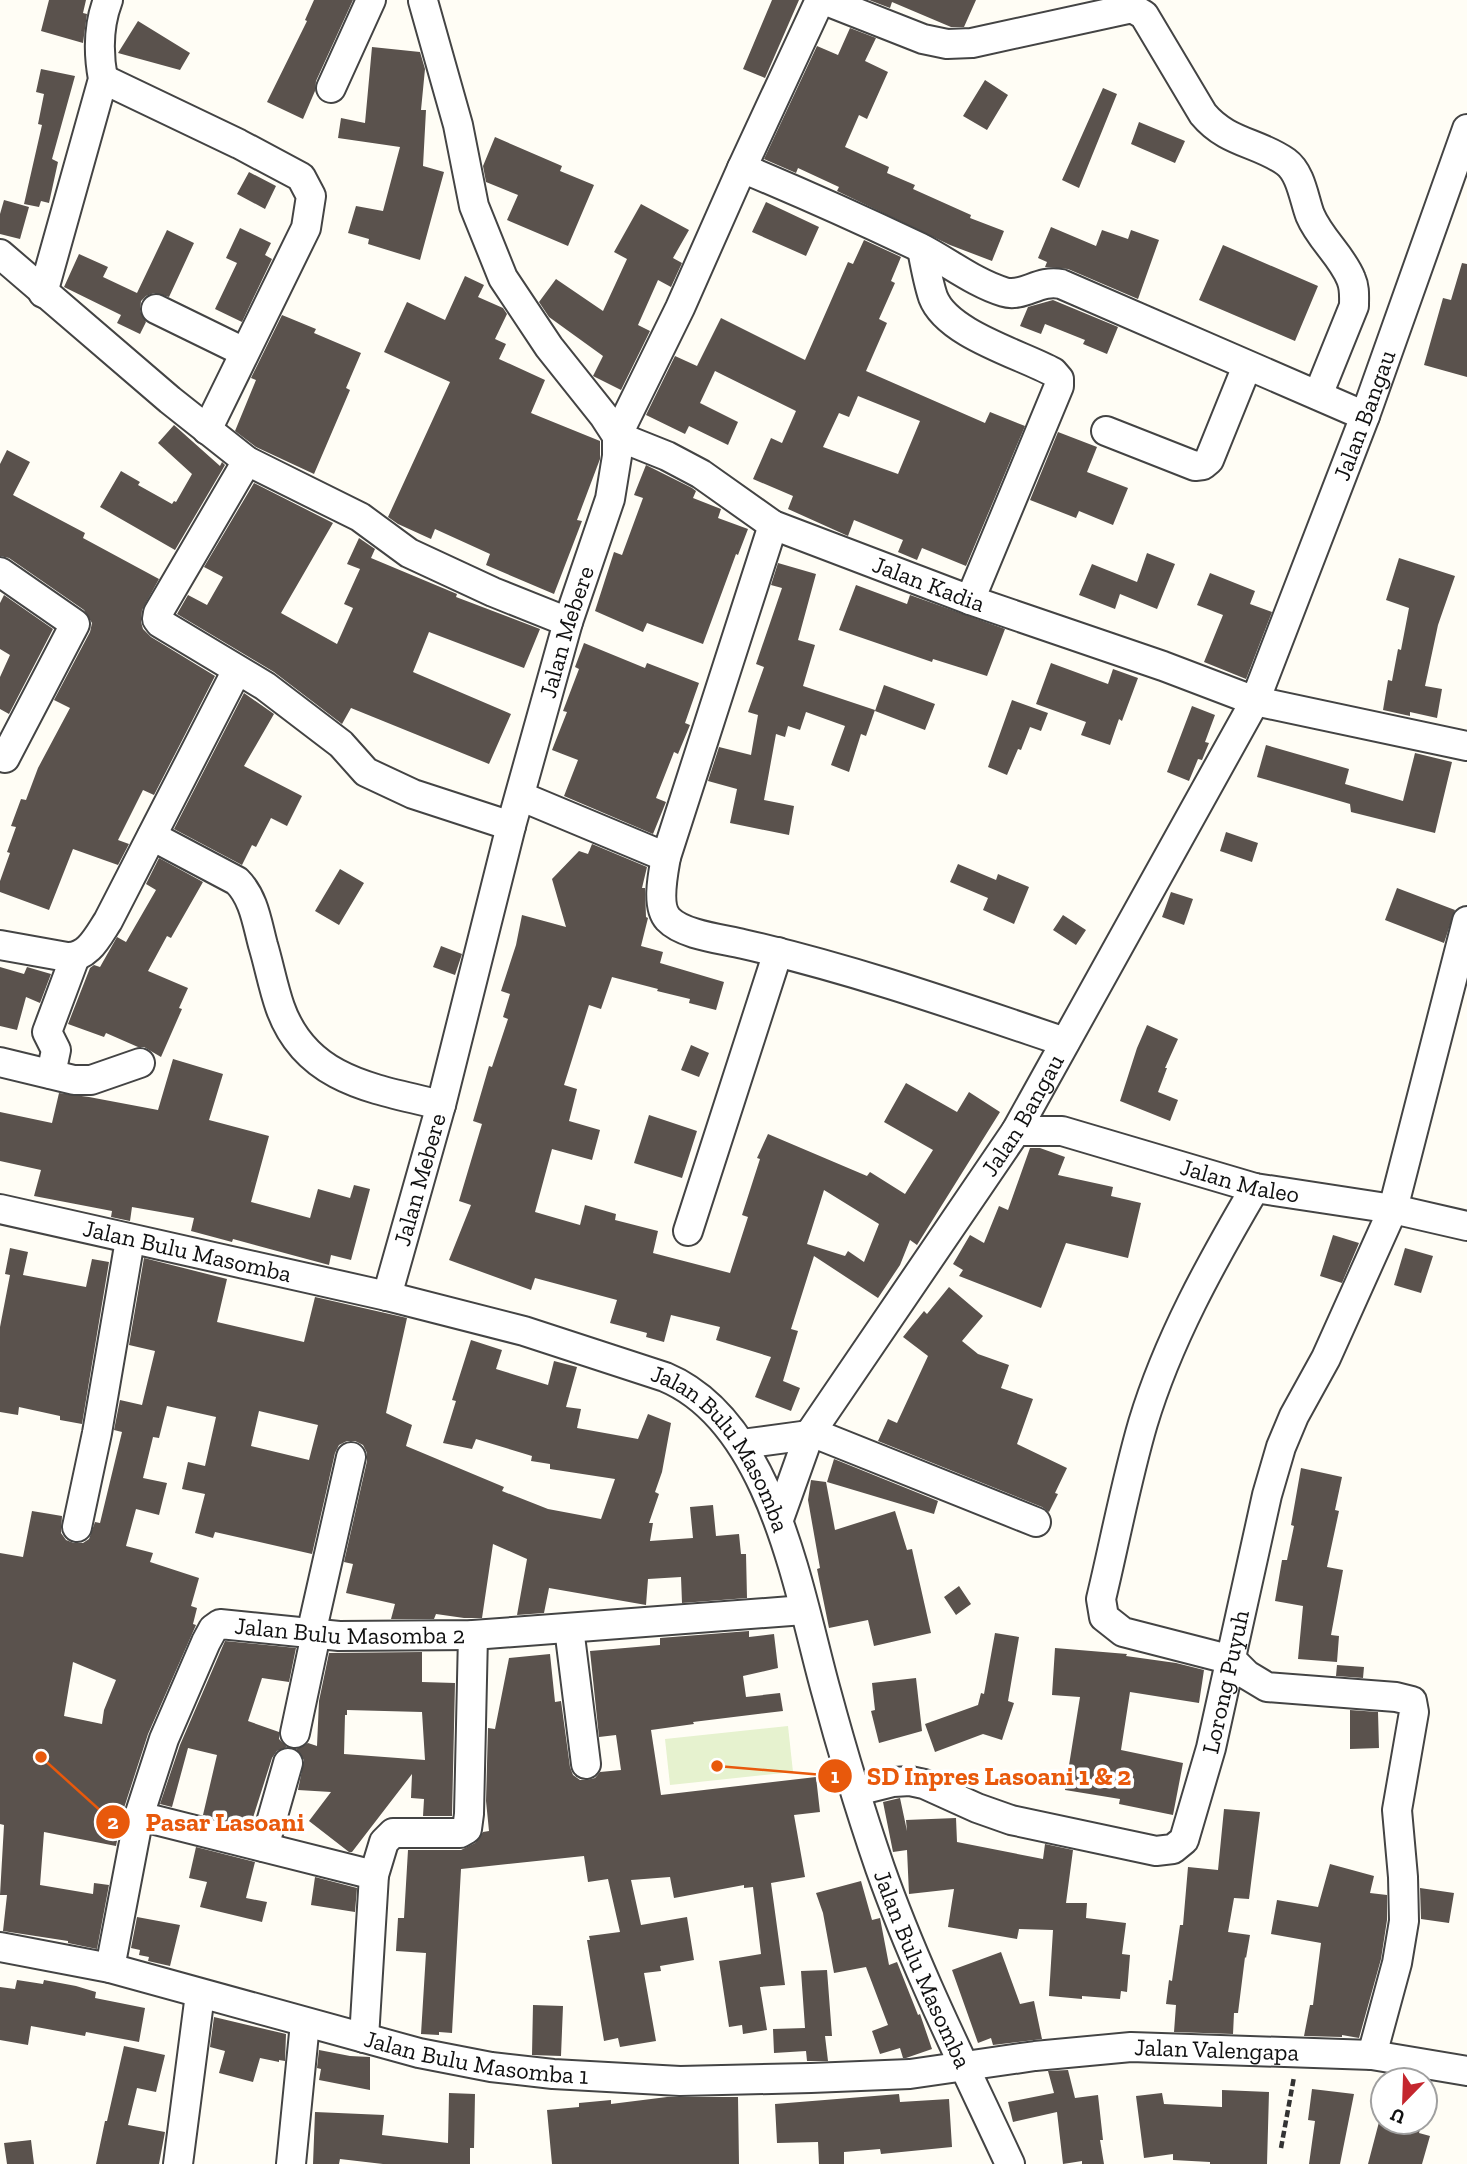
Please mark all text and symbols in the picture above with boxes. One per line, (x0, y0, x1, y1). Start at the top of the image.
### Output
street label: Jalan Bangau (1327, 345, 1402, 484)
street label: Jalan Kadia (869, 549, 989, 618)
street label: Jalan Mebere (533, 562, 600, 701)
street label: Jalan Bangau (975, 1048, 1070, 1182)
street label: Jalan Mebere (387, 1110, 452, 1249)
street label: Jalan Maleo (1177, 1152, 1301, 1209)
street label: Jalan Bulu Masomba (80, 1213, 295, 1288)
street label: Jalan Bulu Masomba (648, 1358, 796, 1536)
street label: Lorong Puyuh (1195, 1607, 1255, 1756)
street label: Jalan Bulu Masomba 2 (233, 1611, 465, 1650)
callout: SD Inpres Lasoani 1 & 2 (817, 1752, 1145, 1799)
text: SD Inpres Lasoani 1 & 2 (867, 1760, 1131, 1792)
text: 1 (831, 1763, 840, 1788)
callout: Pasar Lasoani (96, 1798, 318, 1845)
text: Pasar Lasoani (145, 1806, 305, 1838)
text: 2 (107, 1809, 119, 1834)
street label: Jalan Bulu Masomba (868, 1866, 978, 2073)
street label: Jalan Bulu Masomba 1 (361, 2024, 589, 2090)
street label: Jalan Valengapa (1134, 2032, 1300, 2067)
north arrow (1369, 2066, 1439, 2136)
text: U (1386, 2103, 1408, 2129)

